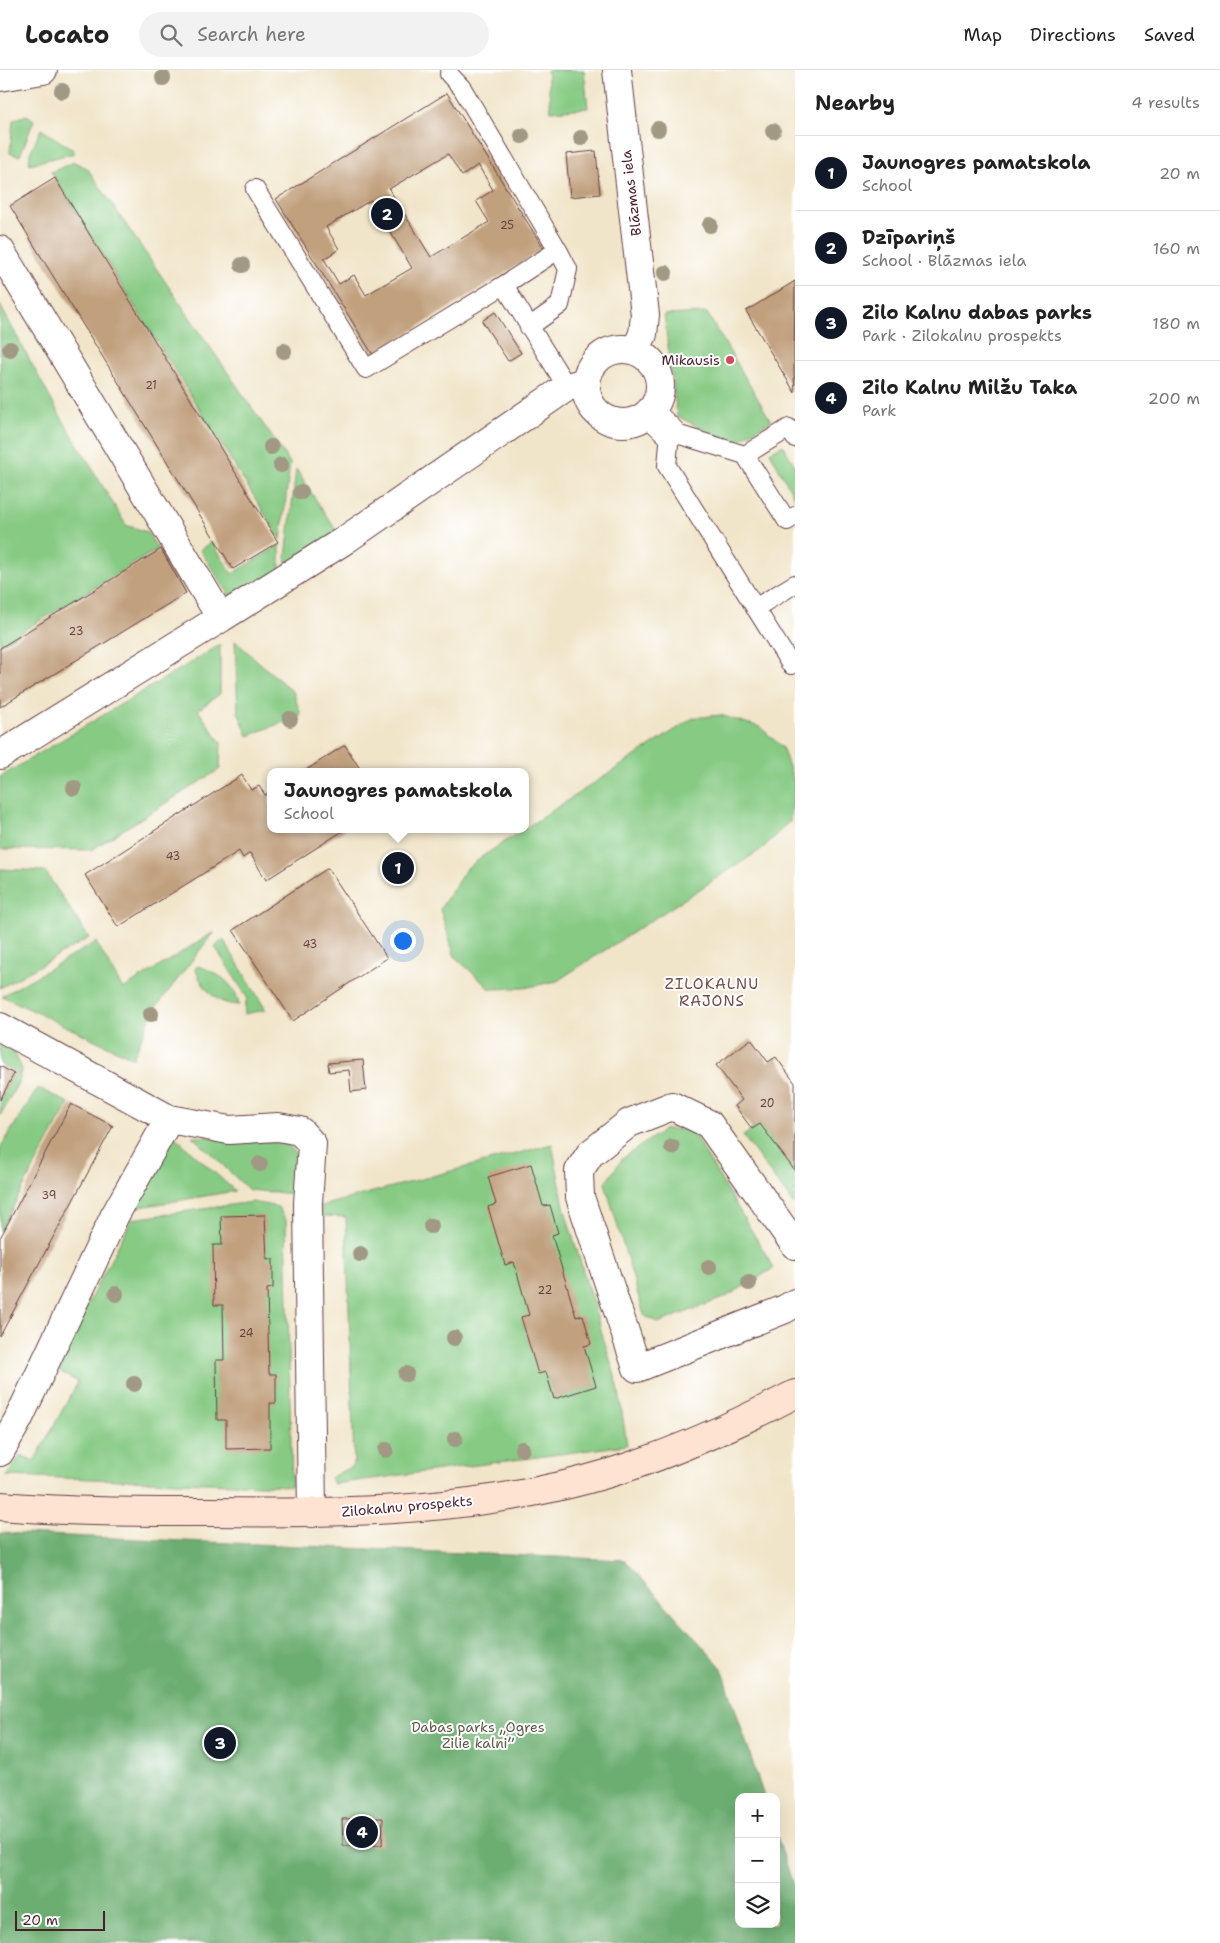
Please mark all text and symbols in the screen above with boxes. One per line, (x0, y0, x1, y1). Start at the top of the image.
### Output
search box (139, 12, 489, 57)
text: Locato (25, 19, 109, 51)
icon: search (157, 21, 185, 49)
text: Search here (197, 22, 306, 47)
text: Map (964, 23, 1002, 47)
text: Directions (1030, 23, 1116, 47)
text: Saved (1144, 23, 1195, 47)
text: Nearby (815, 89, 895, 117)
text: 4 results (1131, 92, 1200, 113)
street label: Blāzmas iela (617, 149, 645, 237)
text: Jaunogres pamatskola (862, 150, 1091, 175)
text: 1 (827, 163, 835, 184)
text: 20 m (1159, 163, 1200, 184)
text: School (862, 175, 912, 196)
pin: 2 (371, 195, 403, 233)
house number: 25 (500, 218, 514, 233)
text: Dzīpariņš (862, 225, 955, 250)
text: 2 (825, 238, 837, 259)
text: 160 m (1153, 238, 1200, 259)
text: School · Blāzmas iela (862, 250, 1026, 271)
text: Zilo Kalnu dabas parks (862, 300, 1092, 325)
text: 3 (825, 313, 837, 334)
text: 180 m (1152, 313, 1200, 334)
text: Park · Zilokalnu prospekts (862, 325, 1062, 346)
place label: Mikausis (662, 351, 720, 369)
marker: Mikausis (724, 354, 736, 366)
text: Zilo Kalnu Milžu Taka (862, 375, 1077, 400)
house number: 21 (145, 378, 157, 393)
text: 4 (825, 388, 837, 409)
text: 200 m (1148, 388, 1200, 409)
text: Park (862, 400, 896, 421)
house number: 23 (69, 624, 83, 639)
popup (267, 768, 529, 833)
text: Jaunogres pamatskola (284, 778, 512, 803)
text: School (284, 803, 334, 824)
house number: 43 (166, 849, 180, 864)
pin: 1 (382, 849, 414, 887)
your location (390, 928, 416, 954)
house number: 43 (303, 937, 317, 952)
district label: ZILOKALNU RAJONS (665, 974, 759, 1011)
house number: 20 (759, 1096, 775, 1111)
house number: 39 (42, 1188, 56, 1203)
house number: 22 (538, 1283, 552, 1298)
house number: 24 (239, 1326, 254, 1341)
street label: Zilokalnu prospekts (341, 1491, 473, 1521)
park label: Dabas parks „Ogres Zilie kalni” (411, 1718, 545, 1752)
pin: 3 (204, 1724, 236, 1762)
map controls (735, 1793, 780, 1928)
button: + (735, 1793, 780, 1838)
pin: 4 (346, 1813, 378, 1851)
button: − (735, 1838, 780, 1883)
button: layers (735, 1883, 780, 1928)
scale bar (15, 1908, 105, 1931)
text: 20 m (22, 1911, 58, 1929)

